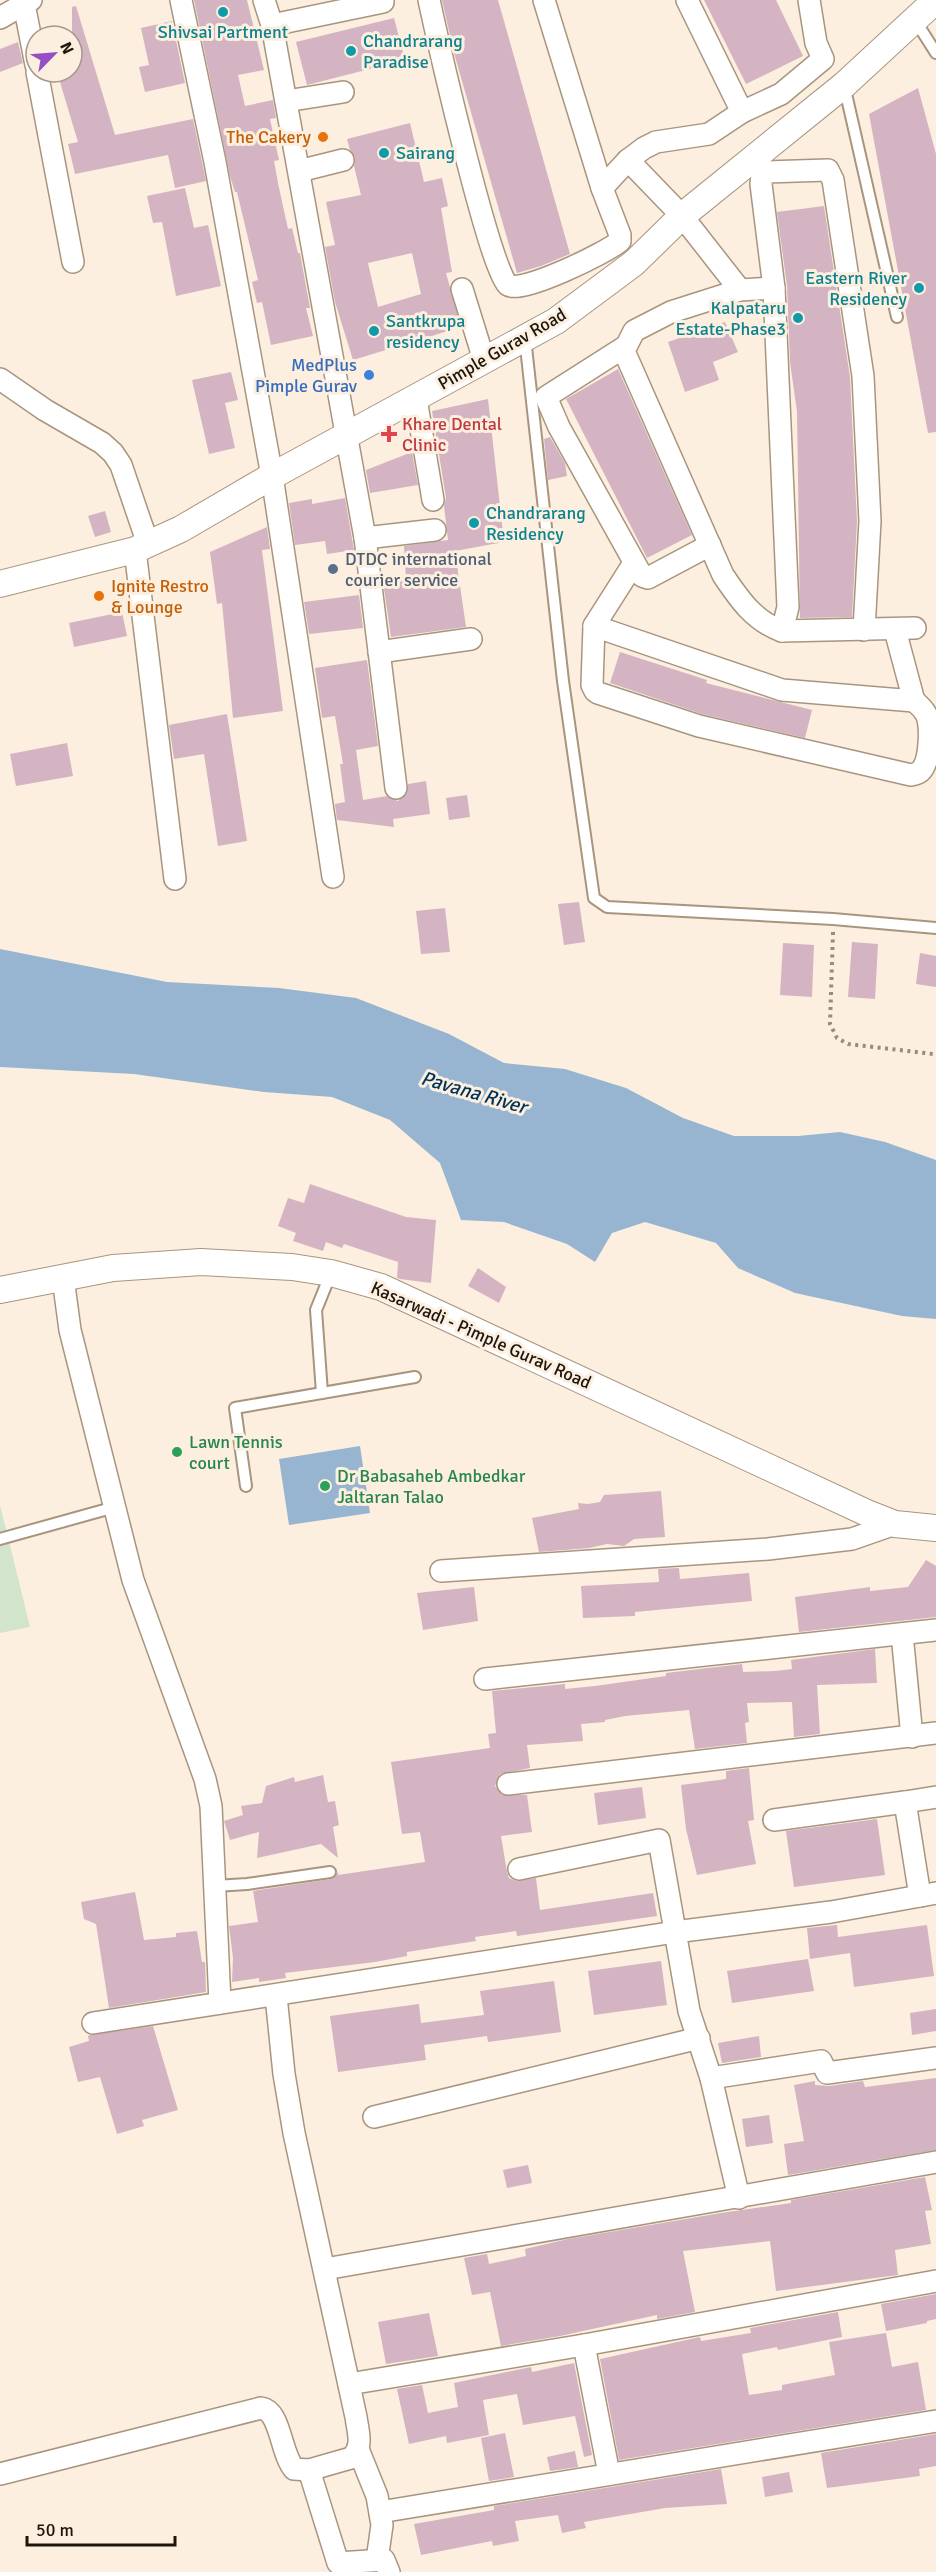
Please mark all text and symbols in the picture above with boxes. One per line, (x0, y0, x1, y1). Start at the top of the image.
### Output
marker: Shivsai Partment (216, 5, 230, 19)
place label: Shivsai Partment (158, 21, 288, 43)
north arrow (24, 24, 84, 84)
place label: Chandrarang Paradise (363, 30, 463, 73)
text: N (55, 39, 78, 57)
marker: Chandrarang Paradise (344, 44, 358, 58)
place label: The Cakery (226, 126, 312, 148)
marker: The Cakery (316, 130, 330, 144)
place label: Sairang (396, 142, 455, 164)
marker: Sairang (377, 146, 391, 160)
place label: Eastern River Residency (805, 267, 908, 310)
marker: Eastern River Residency (912, 281, 926, 295)
place label: Kalpataru Estate-Phase3 (676, 297, 786, 340)
street label: Pimple Gurav Road (434, 303, 570, 395)
place label: Santkrupa residency (386, 310, 465, 353)
marker: Kalpataru Estate-Phase3 (791, 311, 805, 325)
marker: Santkrupa residency (367, 324, 381, 338)
place label: MedPlus Pimple Gurav (255, 354, 358, 397)
marker: MedPlus Pimple Gurav (362, 368, 376, 382)
place label: Khare Dental Clinic (402, 413, 502, 456)
marker: Khare Dental Clinic (380, 425, 398, 443)
place label: Chandrarang Residency (486, 502, 586, 545)
marker: Chandrarang Residency (467, 516, 481, 530)
place label: DTDC international courier service (345, 548, 492, 591)
marker: DTDC international courier service (326, 562, 340, 576)
place label: Ignite Restro & Lounge (111, 575, 209, 618)
marker: Ignite Restro & Lounge (92, 589, 106, 603)
water label: Pavana River (418, 1065, 532, 1120)
street label: Kasarwadi - Pimple Gurav Road (367, 1276, 595, 1394)
place label: Lawn Tennis court (189, 1431, 283, 1474)
marker: Lawn Tennis court (170, 1445, 184, 1459)
place label: Dr Babasaheb Ambedkar Jaltaran Talao (337, 1465, 526, 1508)
marker: Dr Babasaheb Ambedkar Jaltaran Talao (318, 1479, 332, 1493)
scale bar (27, 2509, 176, 2547)
text: 50 m (36, 2519, 74, 2541)

